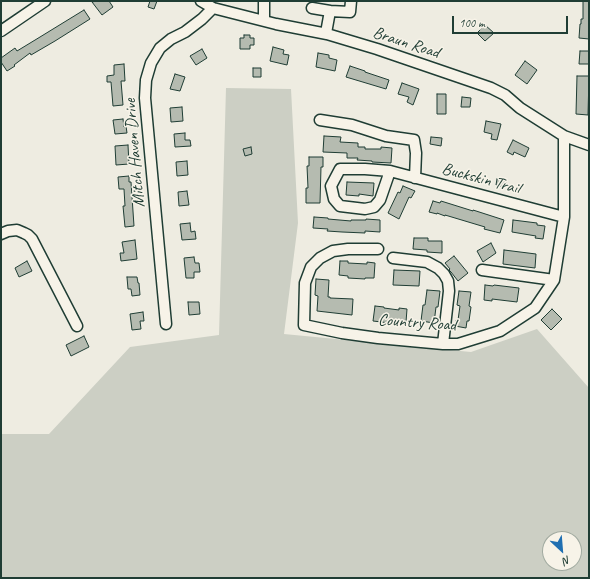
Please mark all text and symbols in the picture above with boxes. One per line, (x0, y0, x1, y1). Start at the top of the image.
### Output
scale bar (454, 8, 570, 34)
text: 100 m (459, 15, 485, 31)
street label: Braun Road (370, 23, 442, 63)
street label: Mitch Haven Drive (120, 98, 150, 208)
street label: Buckskin Trail (440, 159, 522, 199)
street label: Country Road (377, 310, 457, 336)
north arrow (542, 531, 582, 571)
text: N (561, 553, 573, 569)

